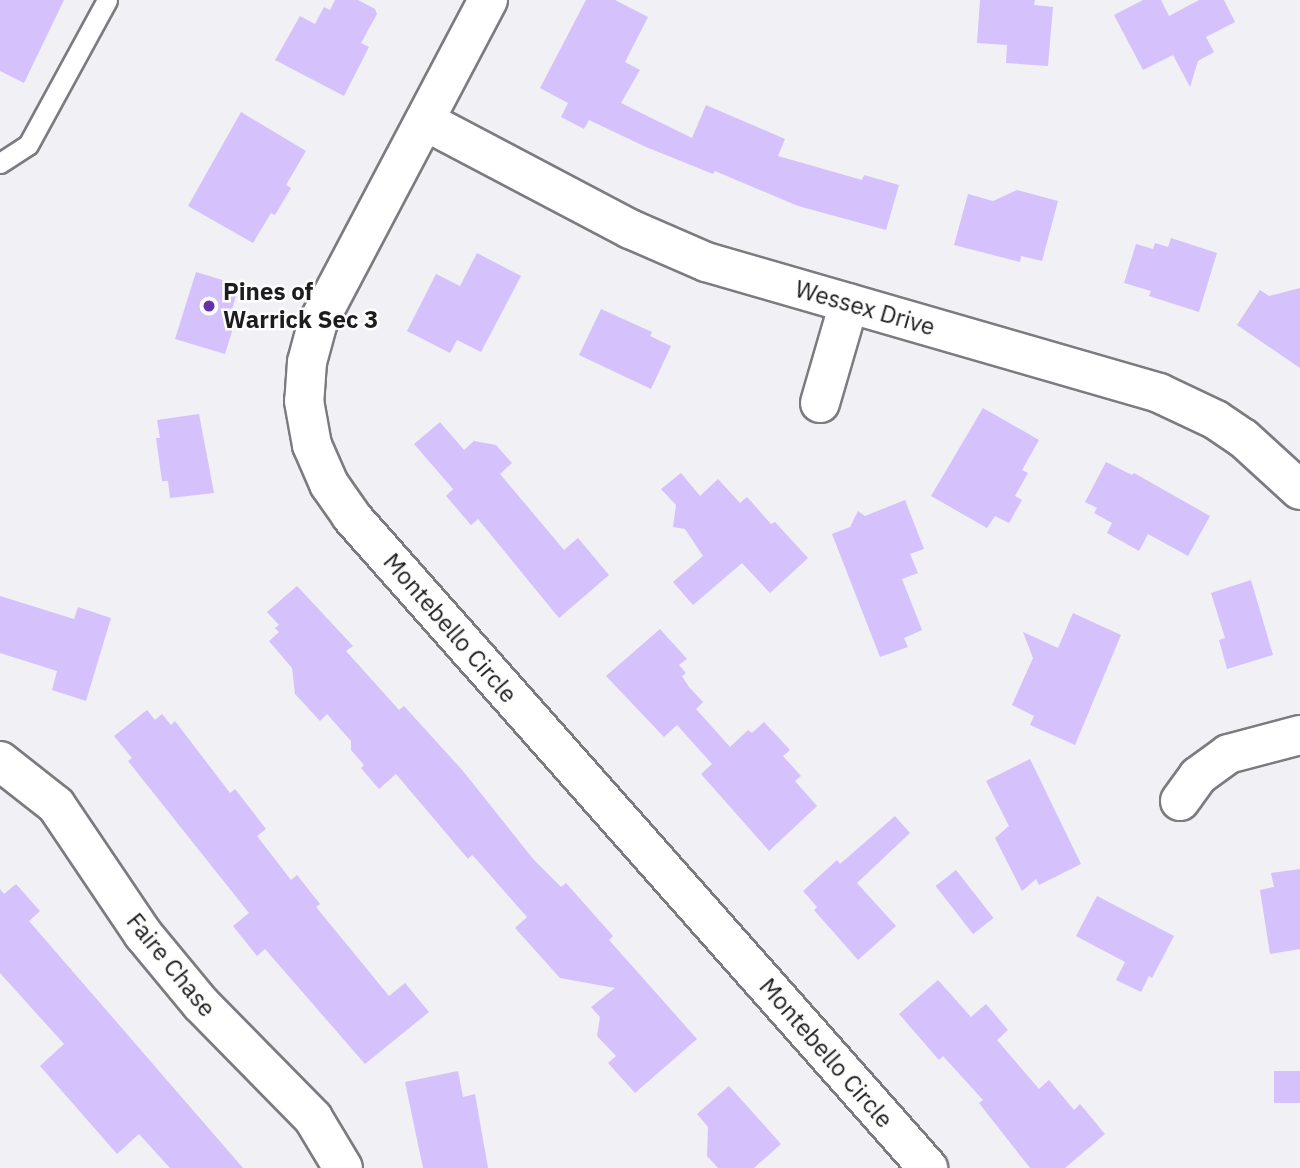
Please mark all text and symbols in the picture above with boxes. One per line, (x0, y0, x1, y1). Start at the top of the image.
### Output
street label: Wessex Drive (792, 274, 938, 342)
place label: Pines of Warrick Sec 3 (223, 278, 378, 334)
marker: Pines of Warrick Sec 3 (201, 298, 217, 314)
street label: Montebello Circle (377, 547, 523, 709)
street label: Faire Chase (120, 907, 222, 1023)
street label: Montebello Circle (753, 972, 899, 1134)

